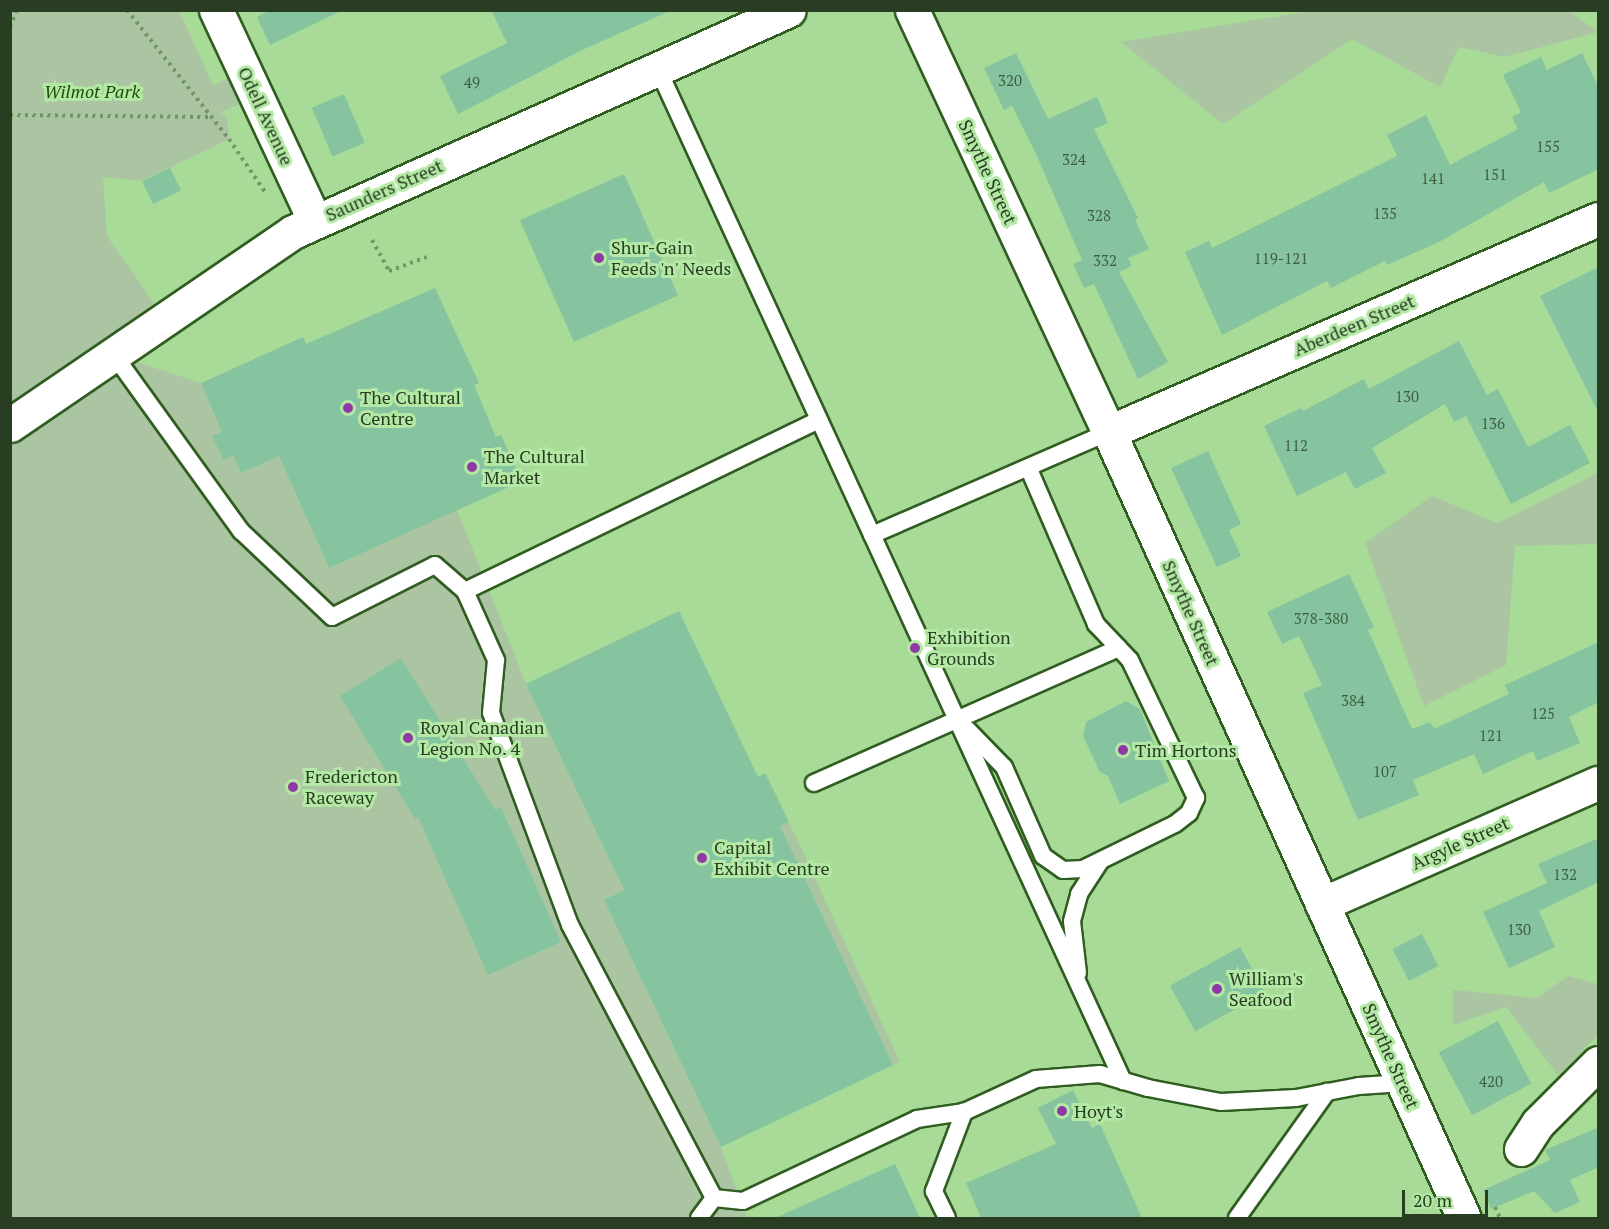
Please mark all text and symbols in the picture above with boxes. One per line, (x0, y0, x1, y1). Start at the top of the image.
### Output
street label: Odell Avenue (234, 63, 298, 169)
house number: 320 (998, 72, 1022, 90)
house number: 49 (464, 74, 480, 92)
park label: Wilmot Park (44, 80, 140, 102)
street label: Smythe Street (954, 116, 1022, 228)
house number: 155 (1536, 138, 1560, 156)
house number: 324 (1062, 151, 1086, 169)
street label: Saunders Street (322, 155, 446, 225)
house number: 151 (1483, 166, 1507, 184)
house number: 141 (1421, 170, 1445, 188)
house number: 135 (1373, 205, 1397, 223)
house number: 328 (1087, 207, 1111, 225)
place label: Shur-Gain Feeds 'n' Needs (611, 237, 733, 280)
house number: 119-121 (1254, 250, 1308, 268)
marker: Shur-Gain Feeds 'n' Needs (592, 251, 606, 265)
house number: 332 (1093, 252, 1117, 270)
street label: Aberdeen Street (1290, 290, 1418, 360)
place label: The Cultural Centre (360, 387, 461, 430)
house number: 130 (1395, 388, 1419, 406)
marker: The Cultural Centre (341, 401, 355, 415)
house number: 136 (1481, 415, 1505, 433)
house number: 112 (1284, 437, 1308, 455)
place label: The Cultural Market (484, 446, 585, 488)
marker: The Cultural Market (465, 460, 479, 474)
street label: Smythe Street (1158, 557, 1224, 669)
house number: 378-380 (1294, 610, 1348, 628)
place label: Exhibition Grounds (927, 627, 1011, 670)
marker: Exhibition Grounds (908, 641, 922, 655)
house number: 384 (1341, 692, 1365, 710)
house number: 125 (1531, 705, 1555, 723)
place label: Royal Canadian Legion No. 4 (420, 717, 544, 760)
house number: 121 (1479, 727, 1503, 745)
marker: Royal Canadian Legion No. 4 (401, 731, 415, 745)
place label: Tim Hortons (1135, 739, 1237, 761)
marker: Tim Hortons (1116, 743, 1130, 757)
house number: 107 (1373, 763, 1397, 781)
place label: Fredericton Raceway (305, 766, 398, 808)
marker: Fredericton Raceway (286, 780, 300, 794)
street label: Argyle Street (1408, 812, 1512, 874)
place label: Capital Exhibit Centre (714, 837, 830, 880)
marker: Capital Exhibit Centre (695, 851, 709, 865)
house number: 132 (1553, 866, 1577, 884)
house number: 130 (1507, 921, 1531, 939)
place label: William's Seafood (1229, 968, 1303, 1010)
marker: William's Seafood (1210, 982, 1224, 996)
street label: Smythe Street (1358, 1000, 1424, 1112)
house number: 420 (1479, 1073, 1503, 1091)
place label: Hoyt's (1074, 1100, 1123, 1122)
marker: Hoyt's (1055, 1104, 1069, 1118)
scale bar (1405, 1178, 1490, 1216)
text: 20 m (1413, 1188, 1452, 1212)

